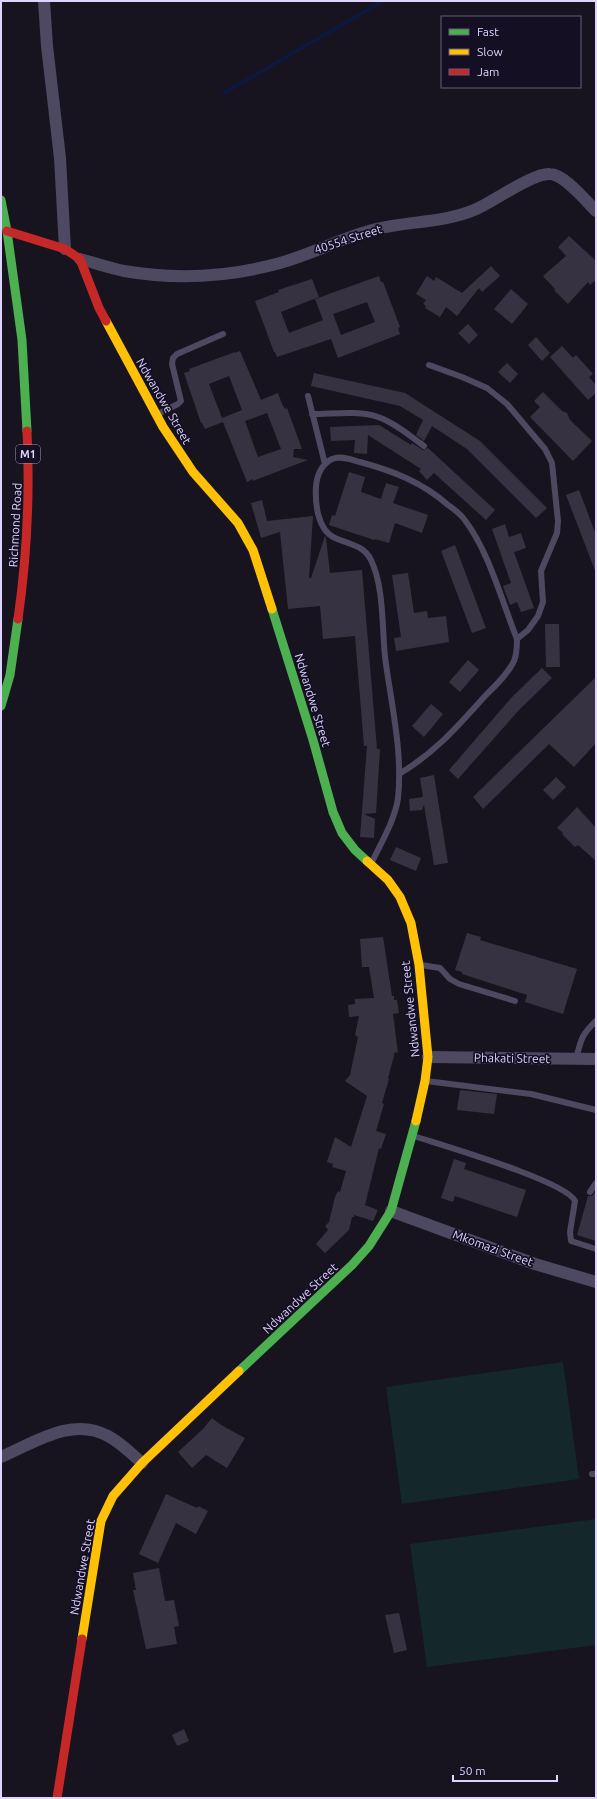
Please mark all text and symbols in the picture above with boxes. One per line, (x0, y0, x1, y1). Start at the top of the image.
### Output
legend (441, 16, 581, 88)
text: Fast (477, 25, 499, 38)
text: Slow (477, 45, 503, 58)
text: Jam (477, 65, 499, 78)
street label: 40554 Street (313, 222, 384, 256)
street label: Ndwandwe Street (134, 356, 194, 447)
road number: M1 (16, 445, 40, 463)
street label: Richmond Road (6, 482, 24, 568)
street label: Ndwandwe Street (293, 652, 333, 749)
street label: Ndwandwe Street (398, 960, 422, 1058)
street label: Phakati Street (474, 1051, 551, 1065)
street label: Mkomazi Street (451, 1227, 535, 1269)
street label: Ndwandwe Street (260, 1260, 340, 1336)
street label: Ndwandwe Street (67, 1518, 97, 1616)
scale bar (453, 1757, 557, 1783)
text: 50 m (459, 1764, 486, 1777)

